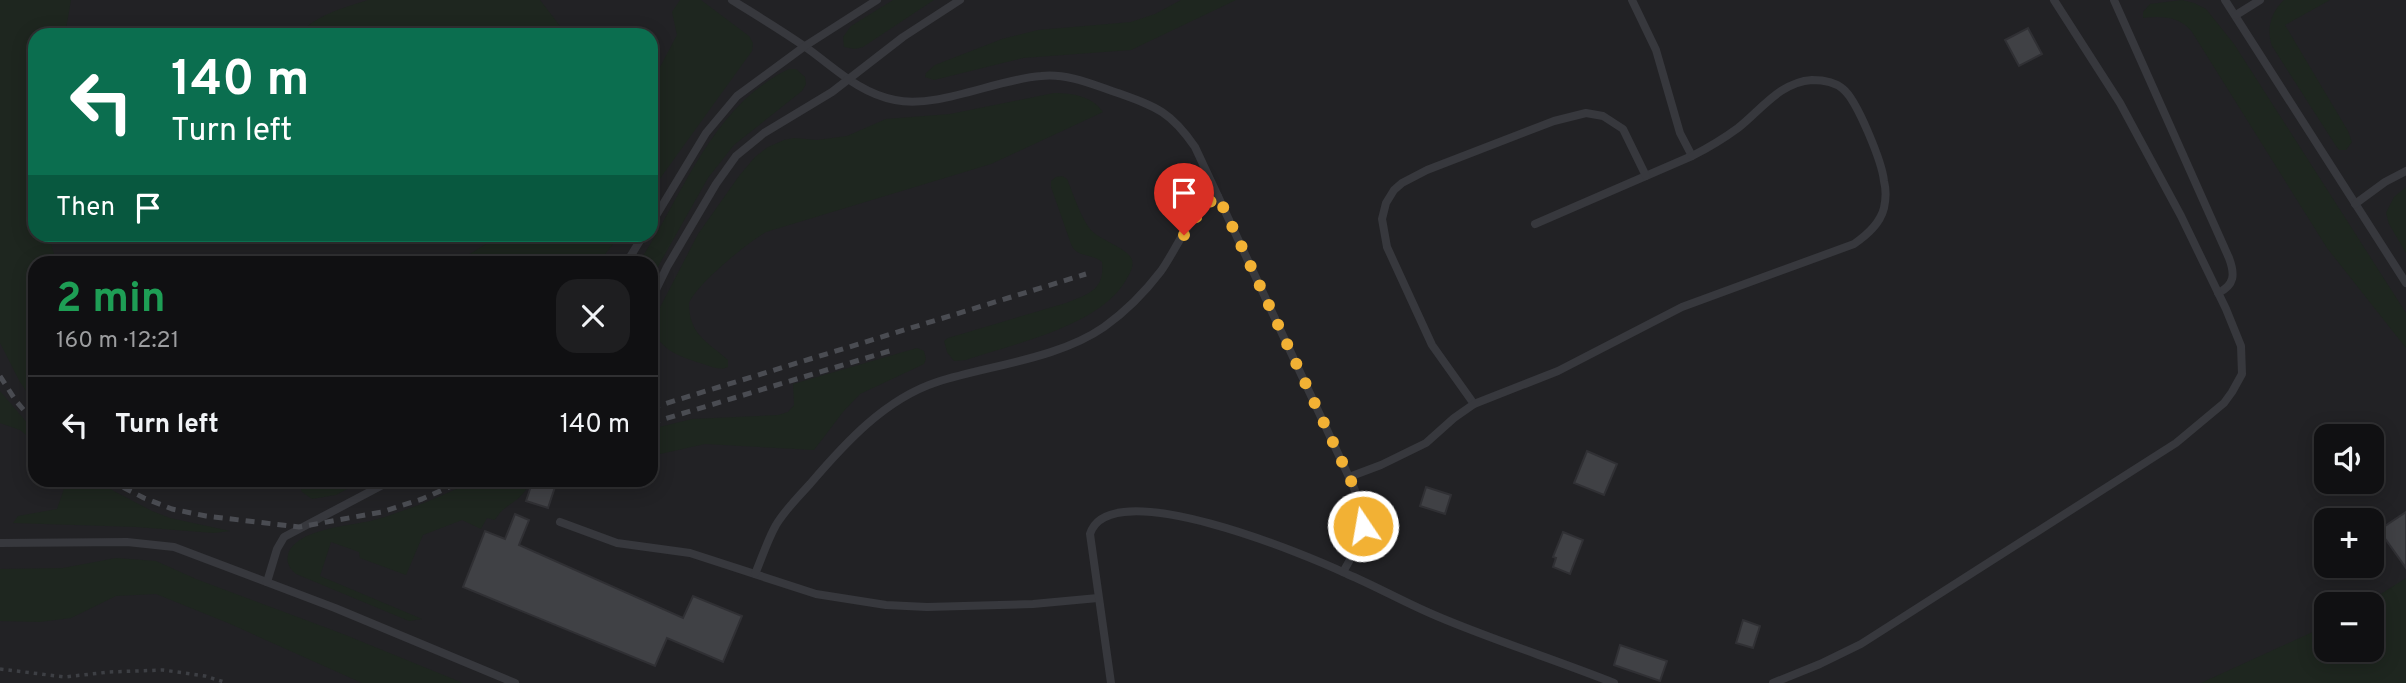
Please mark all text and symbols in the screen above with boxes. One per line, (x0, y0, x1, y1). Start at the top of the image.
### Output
text: 140 m (171, 51, 310, 113)
icon: left (56, 56, 147, 147)
text: Turn left (171, 112, 292, 152)
pin (1154, 163, 1214, 235)
icon: arrive (1165, 174, 1203, 212)
icon: arrive (129, 189, 167, 227)
text: Then (56, 192, 115, 225)
text: 2 min (56, 274, 166, 327)
button: close (556, 279, 630, 353)
text: 160 m · 12:21 (56, 327, 179, 356)
icon: left (56, 406, 94, 444)
text: Turn left (115, 409, 219, 442)
text: 140 m (560, 409, 630, 442)
map controls (2314, 424, 2384, 662)
button: sound (2314, 424, 2384, 494)
position arrow (1326, 489, 1400, 563)
button: + (2314, 508, 2384, 578)
button: − (2314, 592, 2384, 662)

